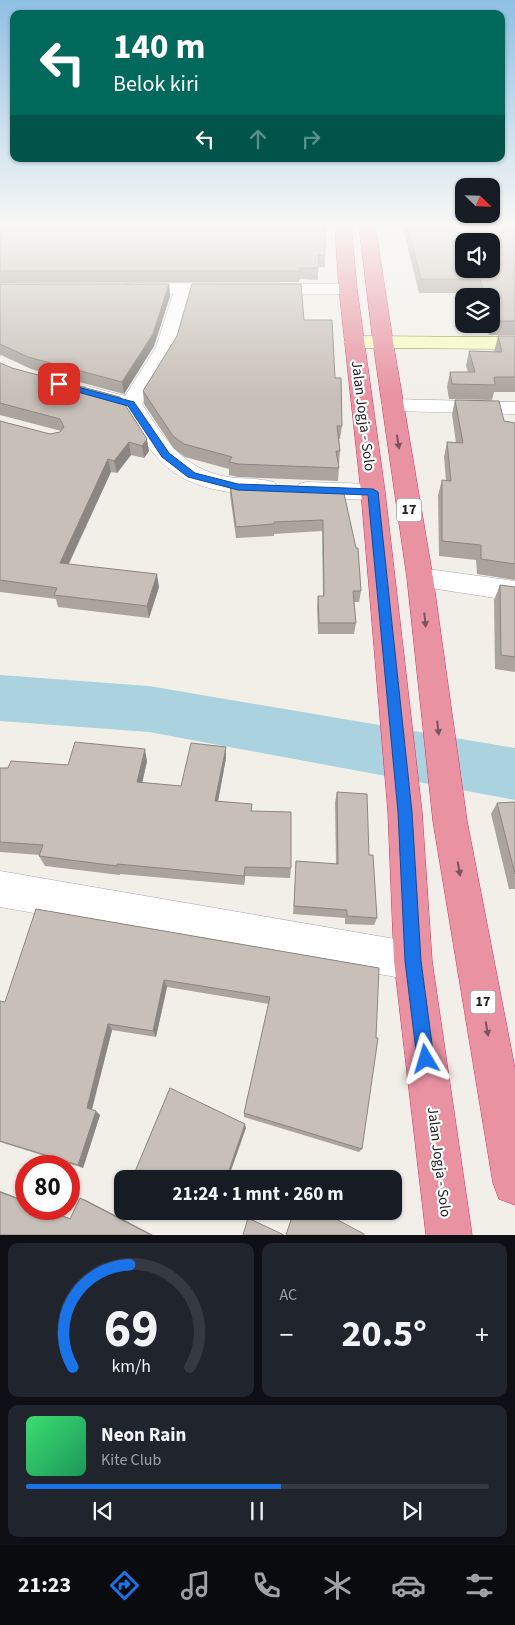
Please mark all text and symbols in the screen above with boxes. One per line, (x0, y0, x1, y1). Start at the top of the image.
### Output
text: 140 m (113, 22, 205, 72)
icon: left (30, 30, 95, 95)
text: Belok kiri (113, 68, 199, 100)
icon: left (191, 125, 219, 153)
icon: ahead (244, 125, 272, 153)
icon: right (297, 125, 325, 153)
north arrow (455, 178, 500, 222)
map controls (455, 178, 500, 333)
button: sound (455, 233, 500, 278)
button: layers (455, 288, 500, 333)
street label: Jalan Jogja - Solo (346, 360, 380, 472)
pin (38, 363, 80, 405)
icon: arrive (45, 370, 73, 398)
one-way arrow (394, 434, 402, 450)
road number: 17 (396, 498, 422, 522)
one-way arrow (421, 612, 429, 628)
one-way arrow (434, 721, 442, 737)
one-way arrow (455, 861, 463, 877)
road number: 17 (470, 990, 496, 1014)
one-way arrow (484, 1021, 492, 1037)
position arrow (399, 1032, 451, 1084)
street label: Jalan Jogja - Solo (422, 1106, 456, 1218)
speed limit sign: 80 (15, 1155, 80, 1220)
text: 21:24 · 1 mnt · 260 m (173, 1181, 343, 1208)
text: AC (280, 1284, 297, 1306)
text: 69 (103, 1293, 158, 1367)
text: 20.5° (342, 1307, 427, 1361)
text: − (280, 1315, 293, 1355)
text: + (475, 1315, 489, 1355)
text: km/h (111, 1354, 151, 1379)
text: Neon Rain (101, 1422, 186, 1449)
text: Kite Club (101, 1449, 161, 1471)
icon: previous (89, 1497, 117, 1525)
icon: pause (243, 1497, 271, 1525)
icon: next (398, 1497, 426, 1525)
icon: directions (107, 1568, 142, 1603)
icon: music (178, 1568, 213, 1603)
icon: phone (249, 1568, 284, 1603)
icon: climate (320, 1568, 355, 1603)
icon: car (391, 1568, 426, 1603)
icon: filters (462, 1568, 497, 1603)
text: 21:23 (18, 1569, 71, 1601)

